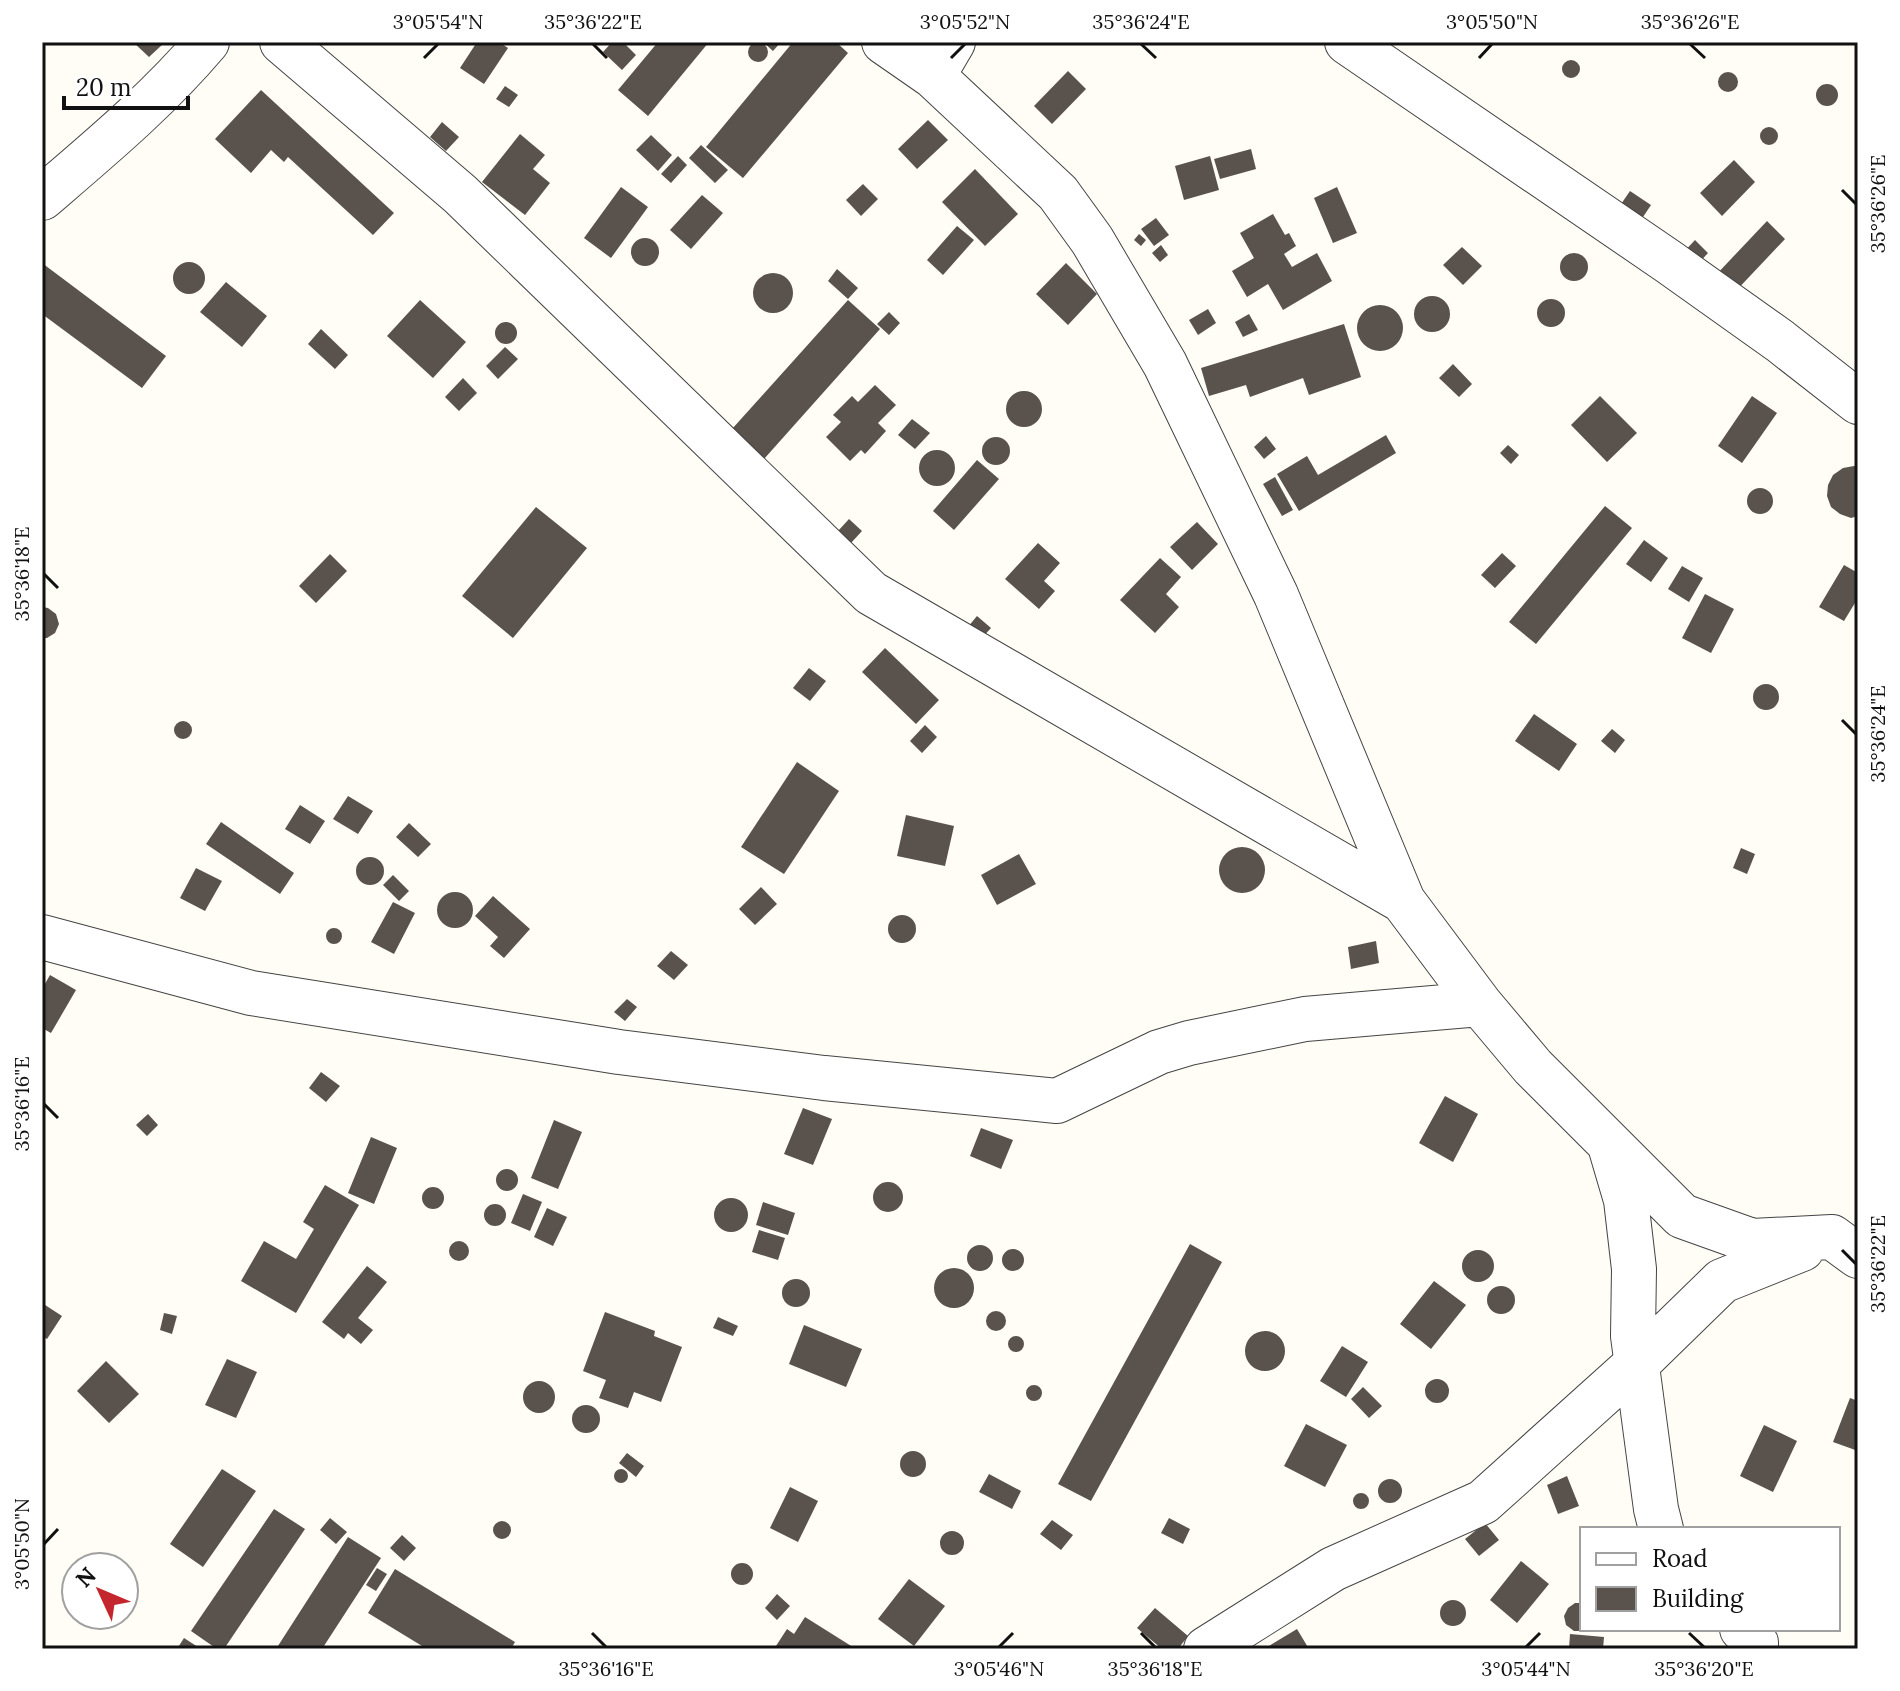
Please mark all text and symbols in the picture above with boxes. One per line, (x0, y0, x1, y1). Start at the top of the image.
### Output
text: 3°05'54"N (393, 9, 483, 34)
text: 35°36'22"E (544, 9, 642, 34)
text: 3°05'52"N (920, 9, 1010, 34)
text: 35°36'24"E (1092, 9, 1190, 34)
text: 3°05'50"N (1446, 9, 1538, 34)
text: 35°36'26"E (1641, 9, 1739, 34)
scale bar (64, 60, 188, 110)
text: 20 m (76, 72, 132, 103)
text: 35°36'26"E (1865, 155, 1890, 253)
text: 35°36'18"E (9, 527, 34, 621)
text: 35°36'24"E (1865, 685, 1890, 783)
text: 35°36'16"E (9, 1056, 34, 1152)
text: 35°36'22"E (1865, 1215, 1890, 1313)
text: 3°05'50"N (9, 1498, 34, 1590)
legend (1580, 1527, 1840, 1631)
text: Road (1652, 1543, 1708, 1574)
north arrow (60, 1551, 140, 1631)
text: N (70, 1561, 102, 1593)
text: Building (1652, 1583, 1744, 1614)
text: 35°36'16"E (558, 1656, 654, 1681)
text: 3°05'46"N (954, 1656, 1044, 1681)
text: 35°36'18"E (1108, 1656, 1202, 1681)
text: 3°05'44"N (1481, 1656, 1571, 1681)
text: 35°36'20"E (1654, 1656, 1754, 1681)

